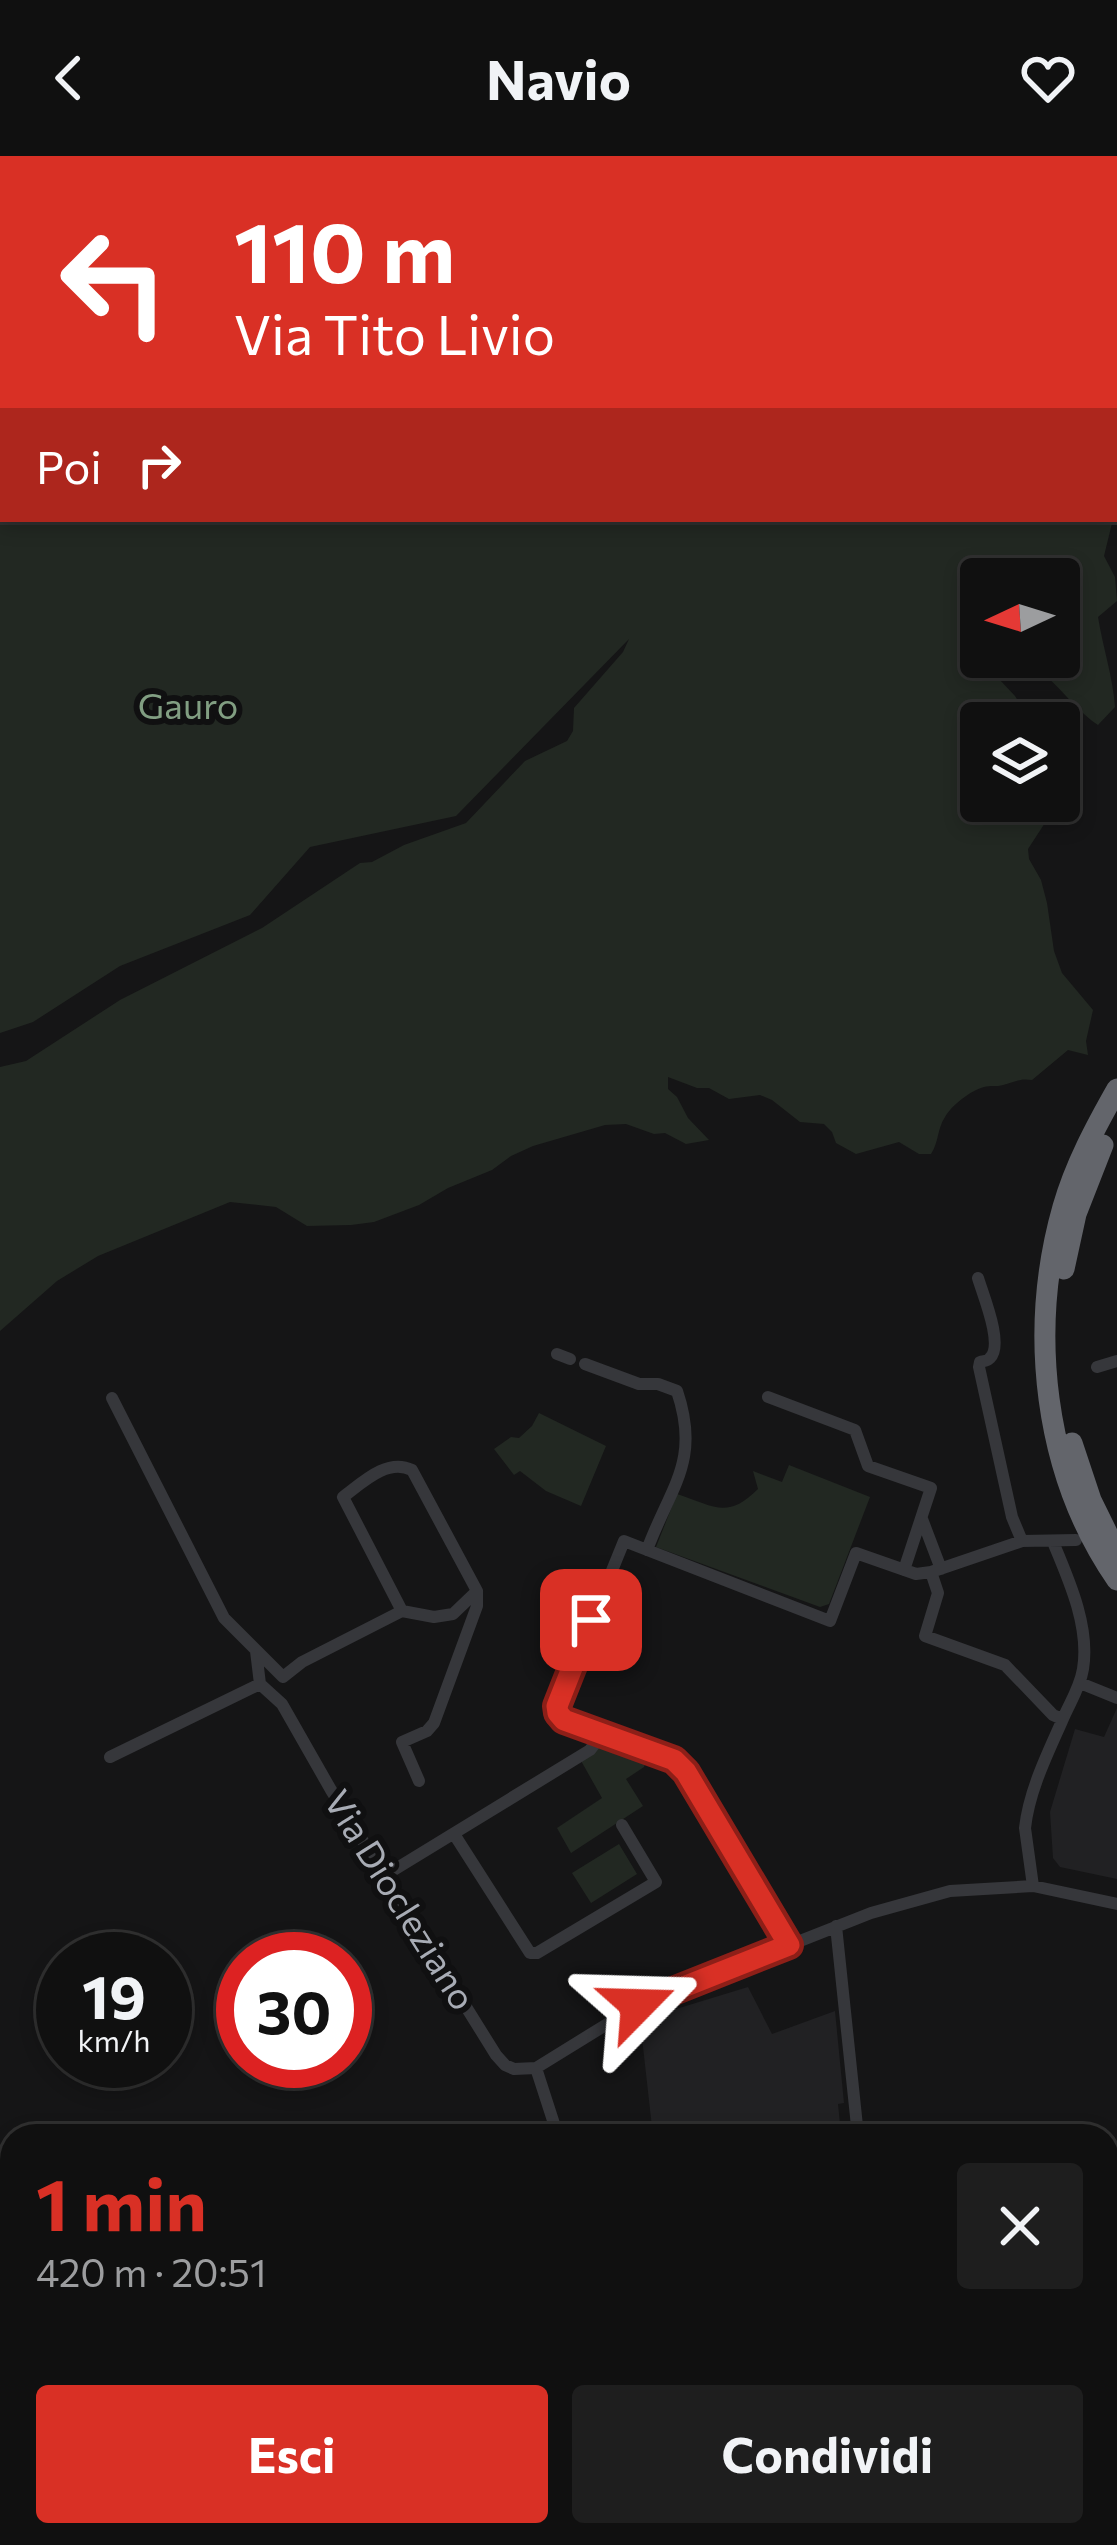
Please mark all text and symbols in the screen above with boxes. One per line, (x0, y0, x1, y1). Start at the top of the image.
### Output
icon: back (36, 45, 102, 111)
text: Navio (486, 45, 631, 111)
icon: heart (1015, 45, 1081, 111)
text: 110 m (234, 198, 455, 300)
icon: left (36, 204, 192, 360)
text: Via Tito Livio (234, 300, 555, 366)
icon: right (126, 432, 192, 498)
text: Poi (36, 438, 102, 493)
north arrow (960, 558, 1080, 678)
map controls (960, 558, 1080, 822)
park label: Gauro (138, 682, 238, 726)
button: layers (960, 702, 1080, 822)
pin (540, 1569, 642, 1671)
icon: arrive (558, 1587, 624, 1653)
street label: Via Diocleziano (317, 1781, 487, 2017)
speed limit sign: 30 (216, 1932, 372, 2088)
position arrow (575, 1942, 701, 2068)
text: 19 (82, 1958, 146, 2031)
text: km/h (78, 2021, 150, 2058)
text: 1 min (36, 2158, 207, 2246)
button: close (957, 2163, 1083, 2289)
text: 420 m · 20:51 (36, 2247, 267, 2295)
button: Esci (36, 2385, 548, 2523)
button: Condividi (572, 2385, 1083, 2523)

